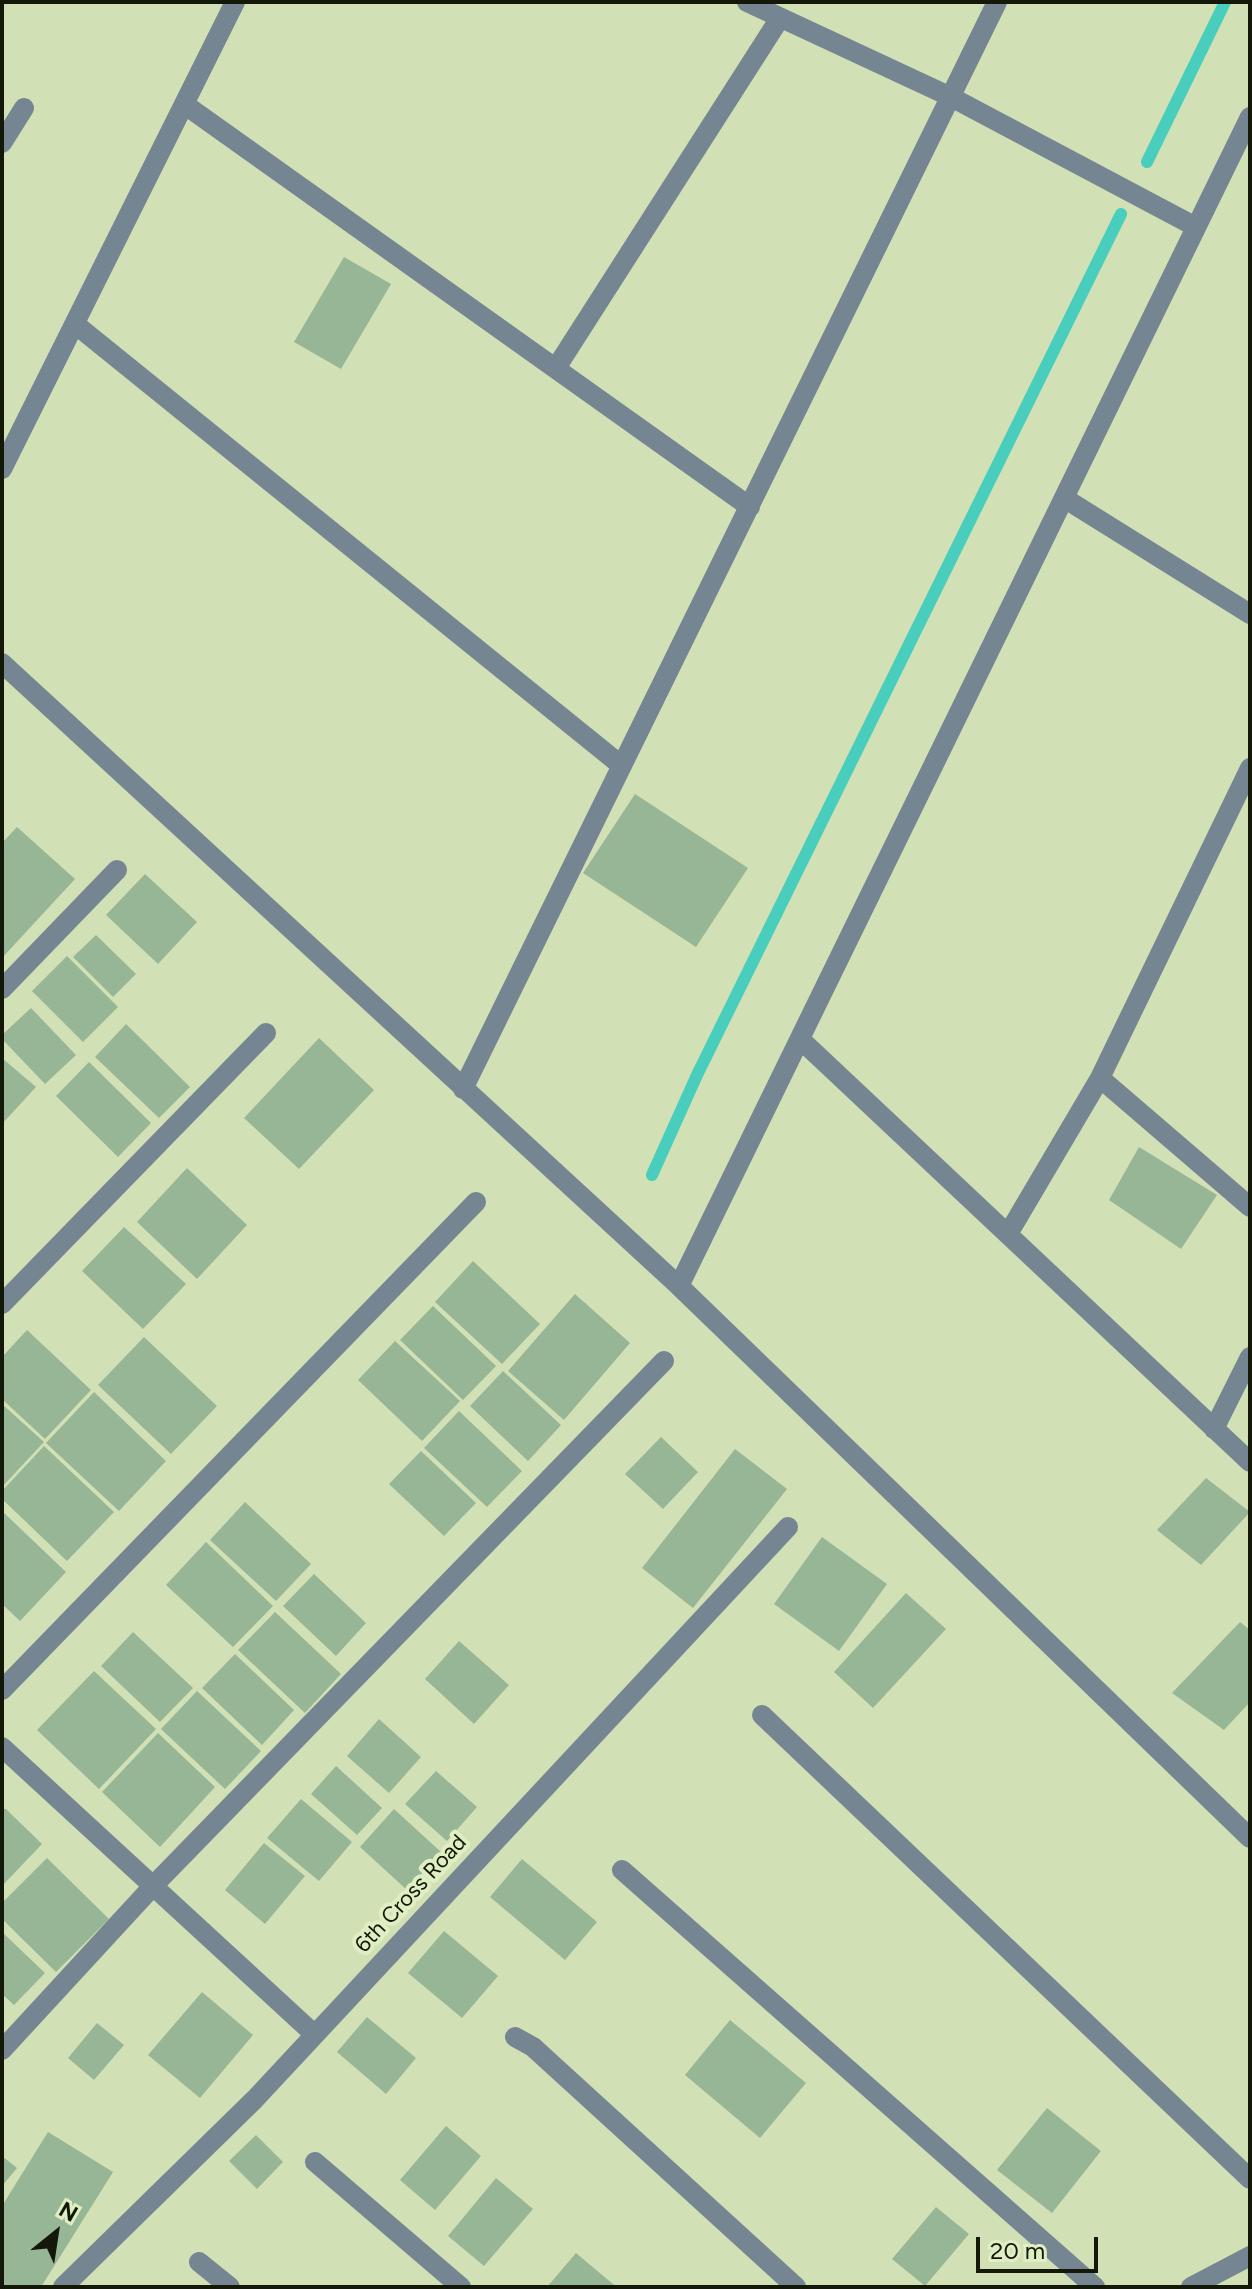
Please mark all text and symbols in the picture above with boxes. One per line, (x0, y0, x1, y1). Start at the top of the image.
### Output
street label: 6th Cross Road (350, 1830, 472, 1958)
north arrow (16, 2193, 96, 2273)
text: N (54, 2196, 82, 2228)
scale bar (980, 2221, 1102, 2271)
text: 20 m (990, 2236, 1045, 2265)

